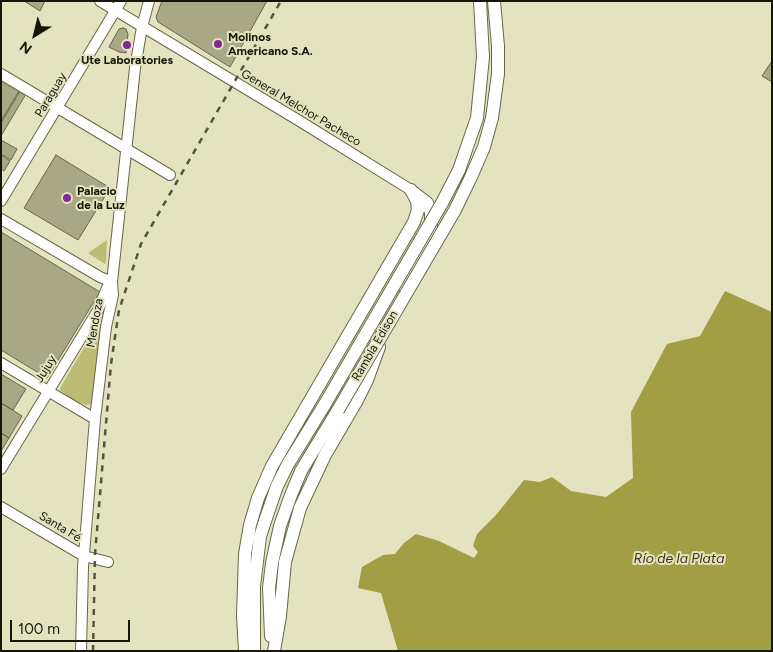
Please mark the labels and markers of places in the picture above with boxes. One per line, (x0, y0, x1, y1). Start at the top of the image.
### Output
place label: Molinos Americano S.A. (228, 30, 313, 58)
marker: Molinos Americano S.A. (212, 38, 224, 50)
marker: Ute Laboratories (121, 39, 133, 51)
place label: Ute Laboratories (81, 53, 173, 67)
place label: Palacio de la Luz (77, 184, 125, 212)
marker: Palacio de la Luz (61, 192, 73, 204)

